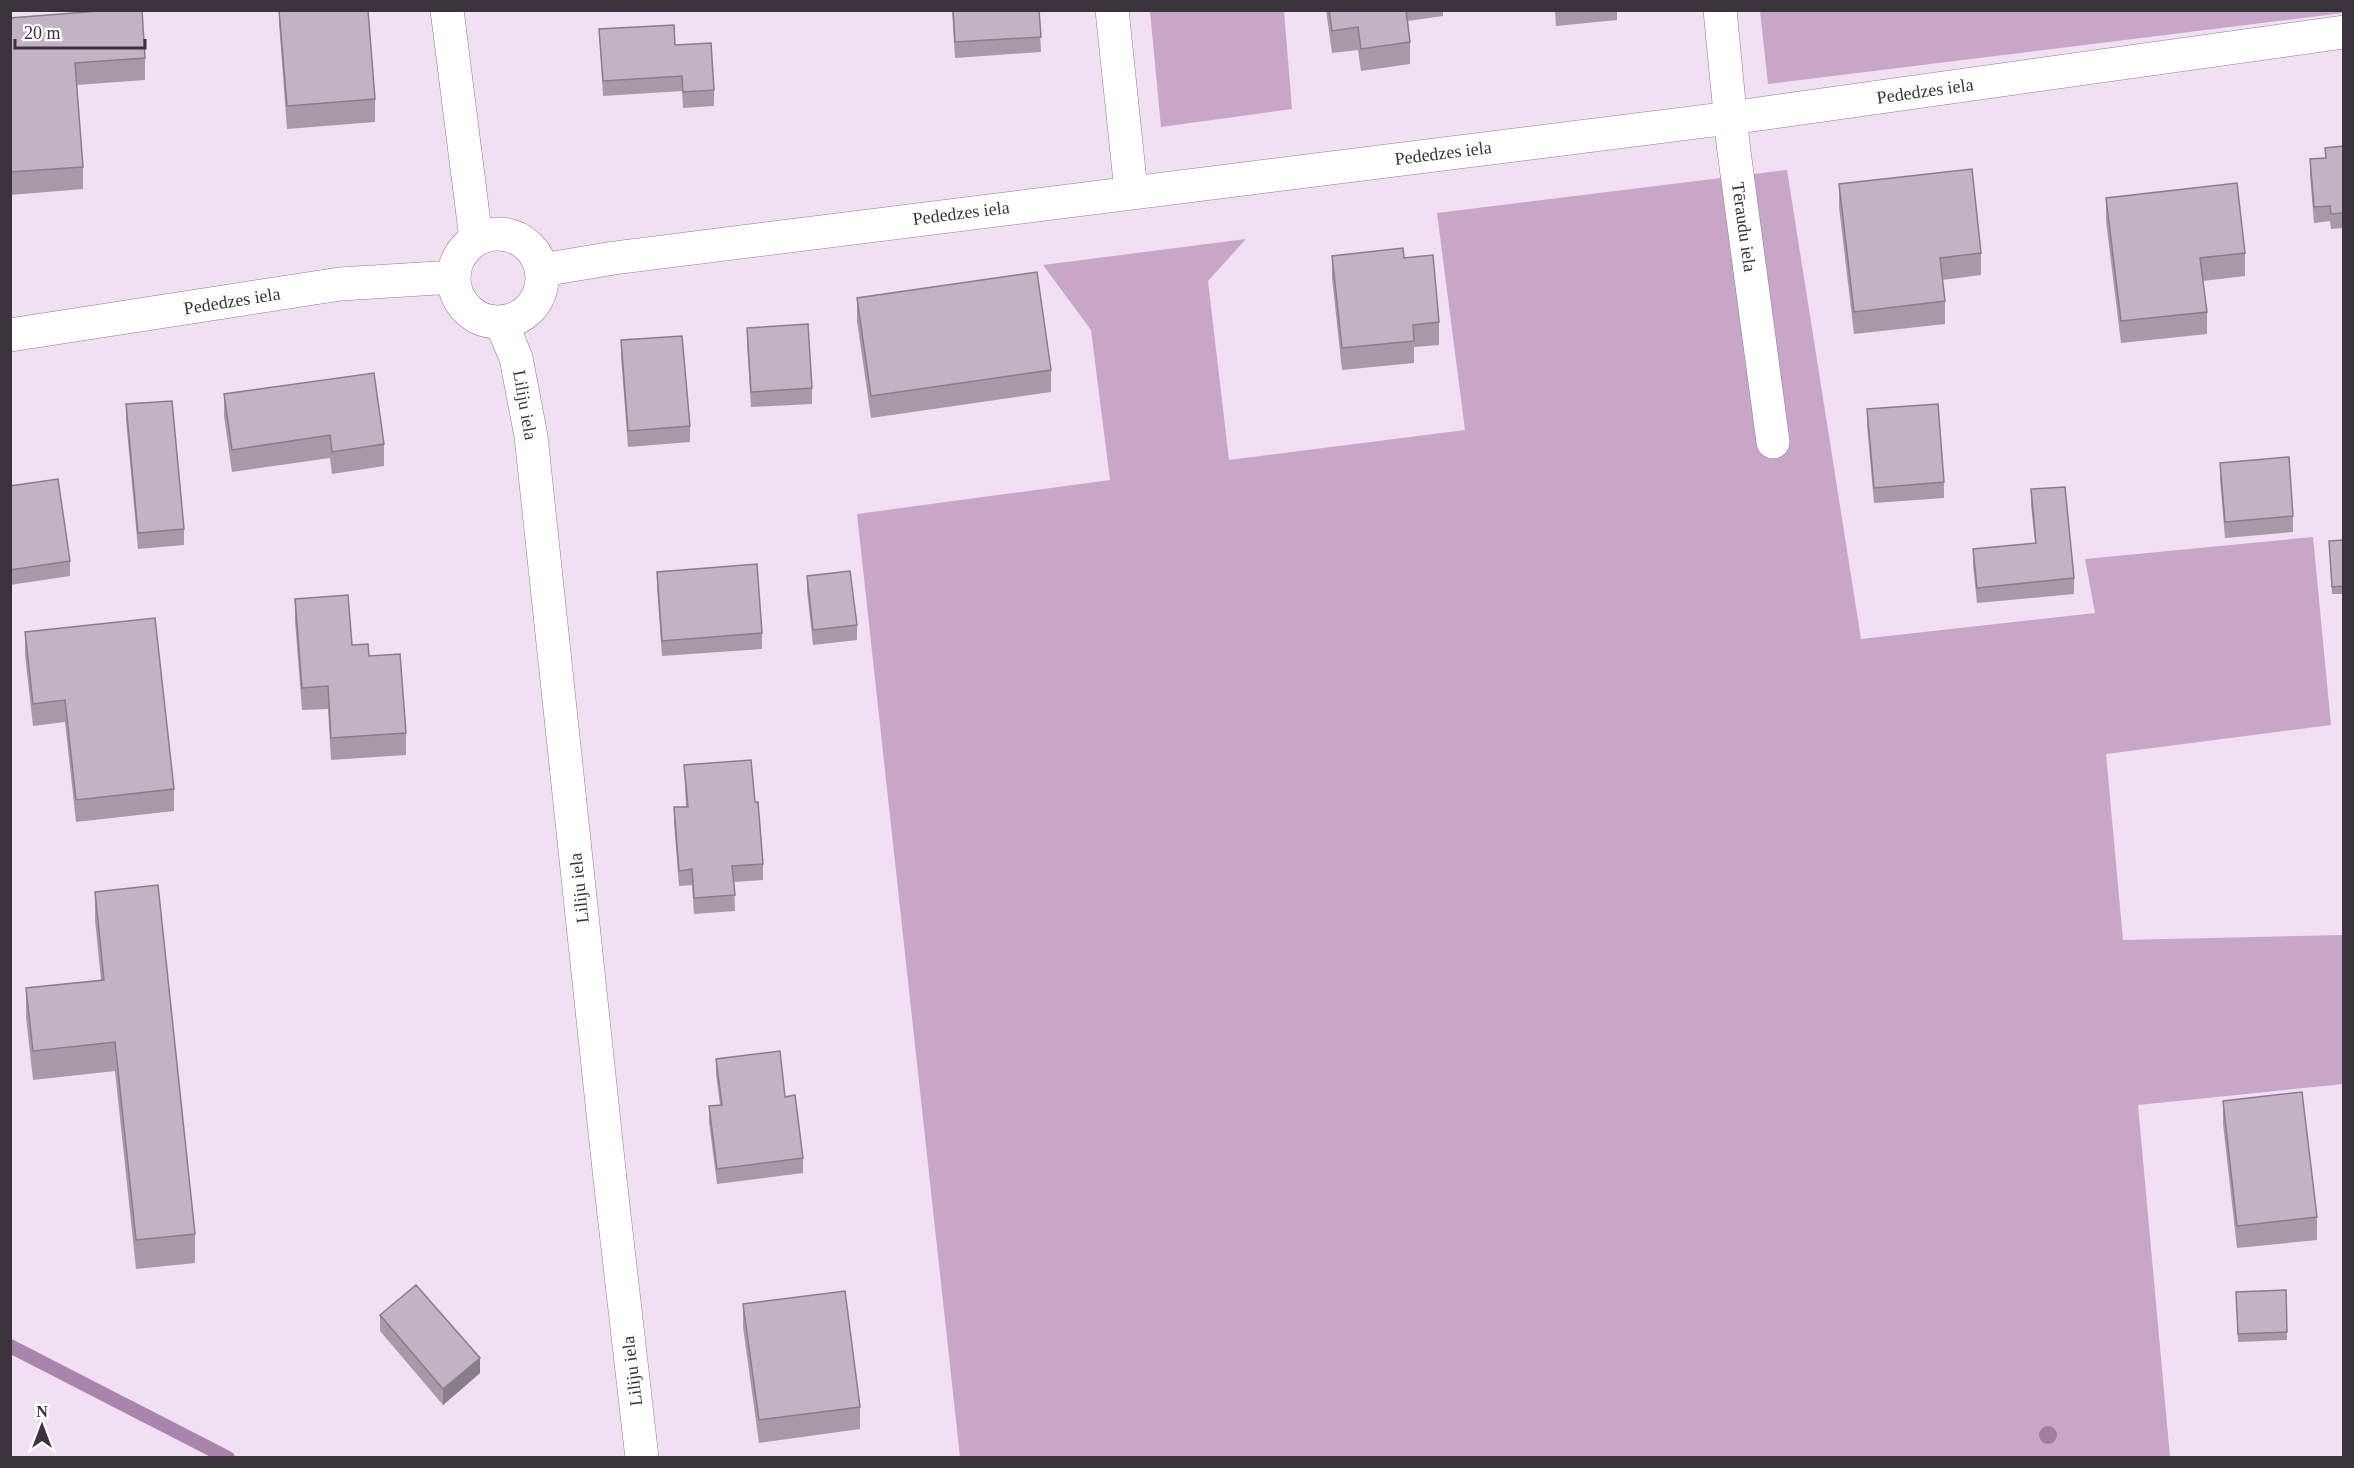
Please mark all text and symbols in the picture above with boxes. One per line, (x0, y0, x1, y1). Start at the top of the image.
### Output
scale bar (15, 12, 146, 50)
text: 20 m (24, 23, 61, 43)
street label: Pededzes iela (1875, 74, 1975, 108)
street label: Pededzes iela (1393, 137, 1493, 169)
street label: Tēraudu iela (1728, 181, 1760, 273)
street label: Pededzes iela (911, 197, 1011, 229)
street label: Pededzes iela (182, 283, 282, 318)
street label: Liliju iela (509, 369, 541, 441)
street label: Liliju iela (565, 852, 593, 924)
street label: Liliju iela (618, 1335, 646, 1407)
north arrow (12, 1396, 72, 1456)
text: N (36, 1403, 48, 1420)

